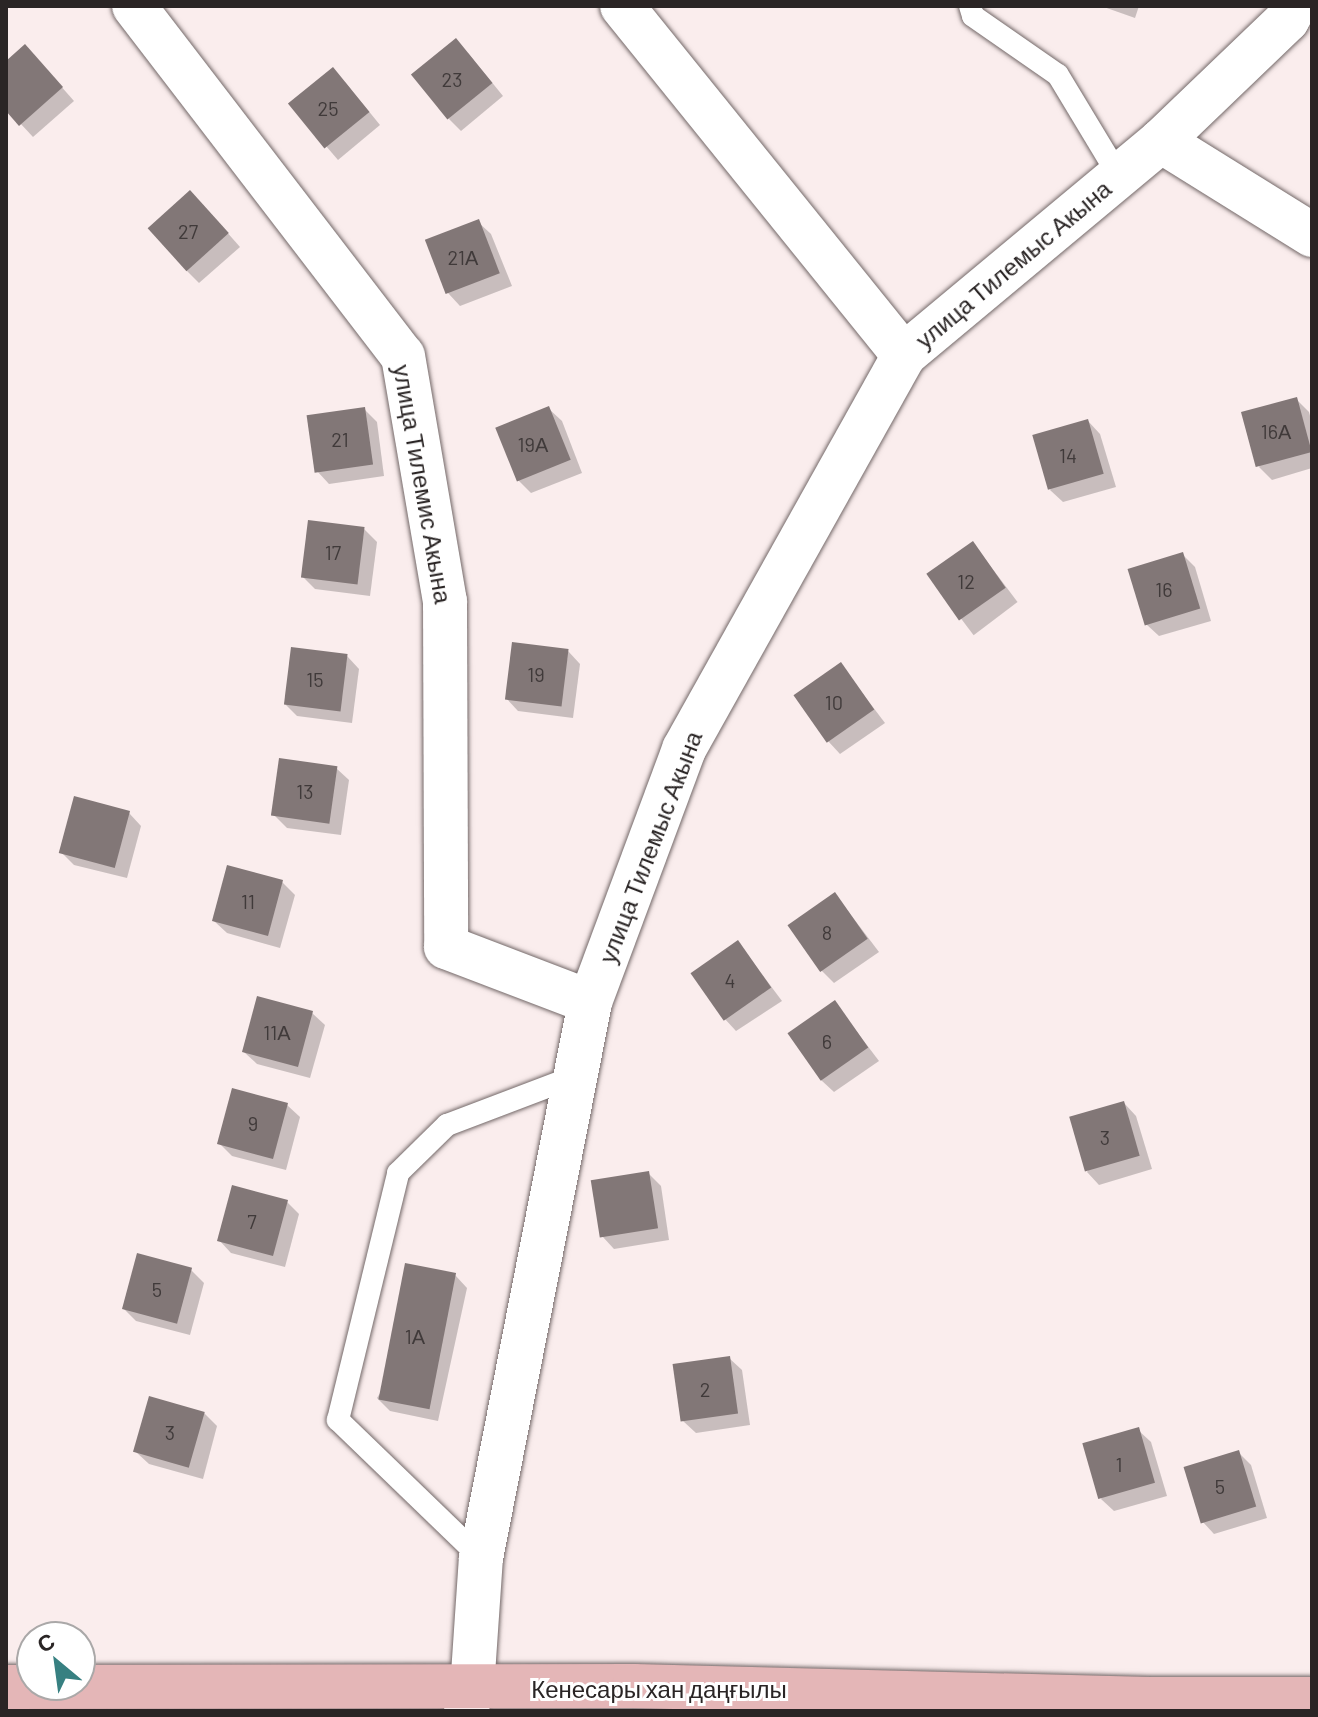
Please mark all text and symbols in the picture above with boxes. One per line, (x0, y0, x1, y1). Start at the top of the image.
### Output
house number: 23 (442, 67, 462, 91)
house number: 25 (318, 96, 338, 120)
street label: улица Тилемыс Акына (910, 174, 1116, 354)
house number: 27 (178, 219, 198, 243)
house number: 21А (448, 245, 478, 269)
street label: улица Тилемис Акына (388, 362, 458, 606)
house number: 16А (1261, 419, 1291, 443)
house number: 21 (331, 427, 349, 451)
house number: 19А (518, 432, 548, 456)
house number: 14 (1059, 443, 1077, 467)
house number: 17 (325, 540, 341, 564)
house number: 12 (957, 569, 975, 593)
house number: 16 (1155, 577, 1173, 601)
house number: 19 (527, 662, 545, 686)
house number: 15 (306, 667, 324, 691)
house number: 10 (825, 690, 843, 714)
street label: улица Тилемыс Акына (592, 727, 708, 967)
house number: 13 (296, 779, 314, 803)
house number: 11 (241, 889, 255, 913)
house number: 8 (822, 920, 832, 944)
house number: 4 (724, 968, 736, 992)
house number: 11А (263, 1020, 291, 1044)
house number: 6 (822, 1029, 832, 1053)
house number: 9 (248, 1111, 258, 1135)
house number: 3 (1100, 1125, 1110, 1149)
house number: 7 (247, 1209, 257, 1233)
house number: 5 (152, 1277, 162, 1301)
house number: 1А (405, 1324, 425, 1348)
house number: 2 (700, 1377, 710, 1401)
house number: 3 (165, 1420, 175, 1444)
house number: 1 (1116, 1452, 1122, 1476)
house number: 5 (1215, 1474, 1225, 1498)
north arrow (16, 1621, 96, 1701)
text: С (32, 1627, 59, 1657)
street label: Кенесары хан даңғылы (531, 1675, 787, 1703)

